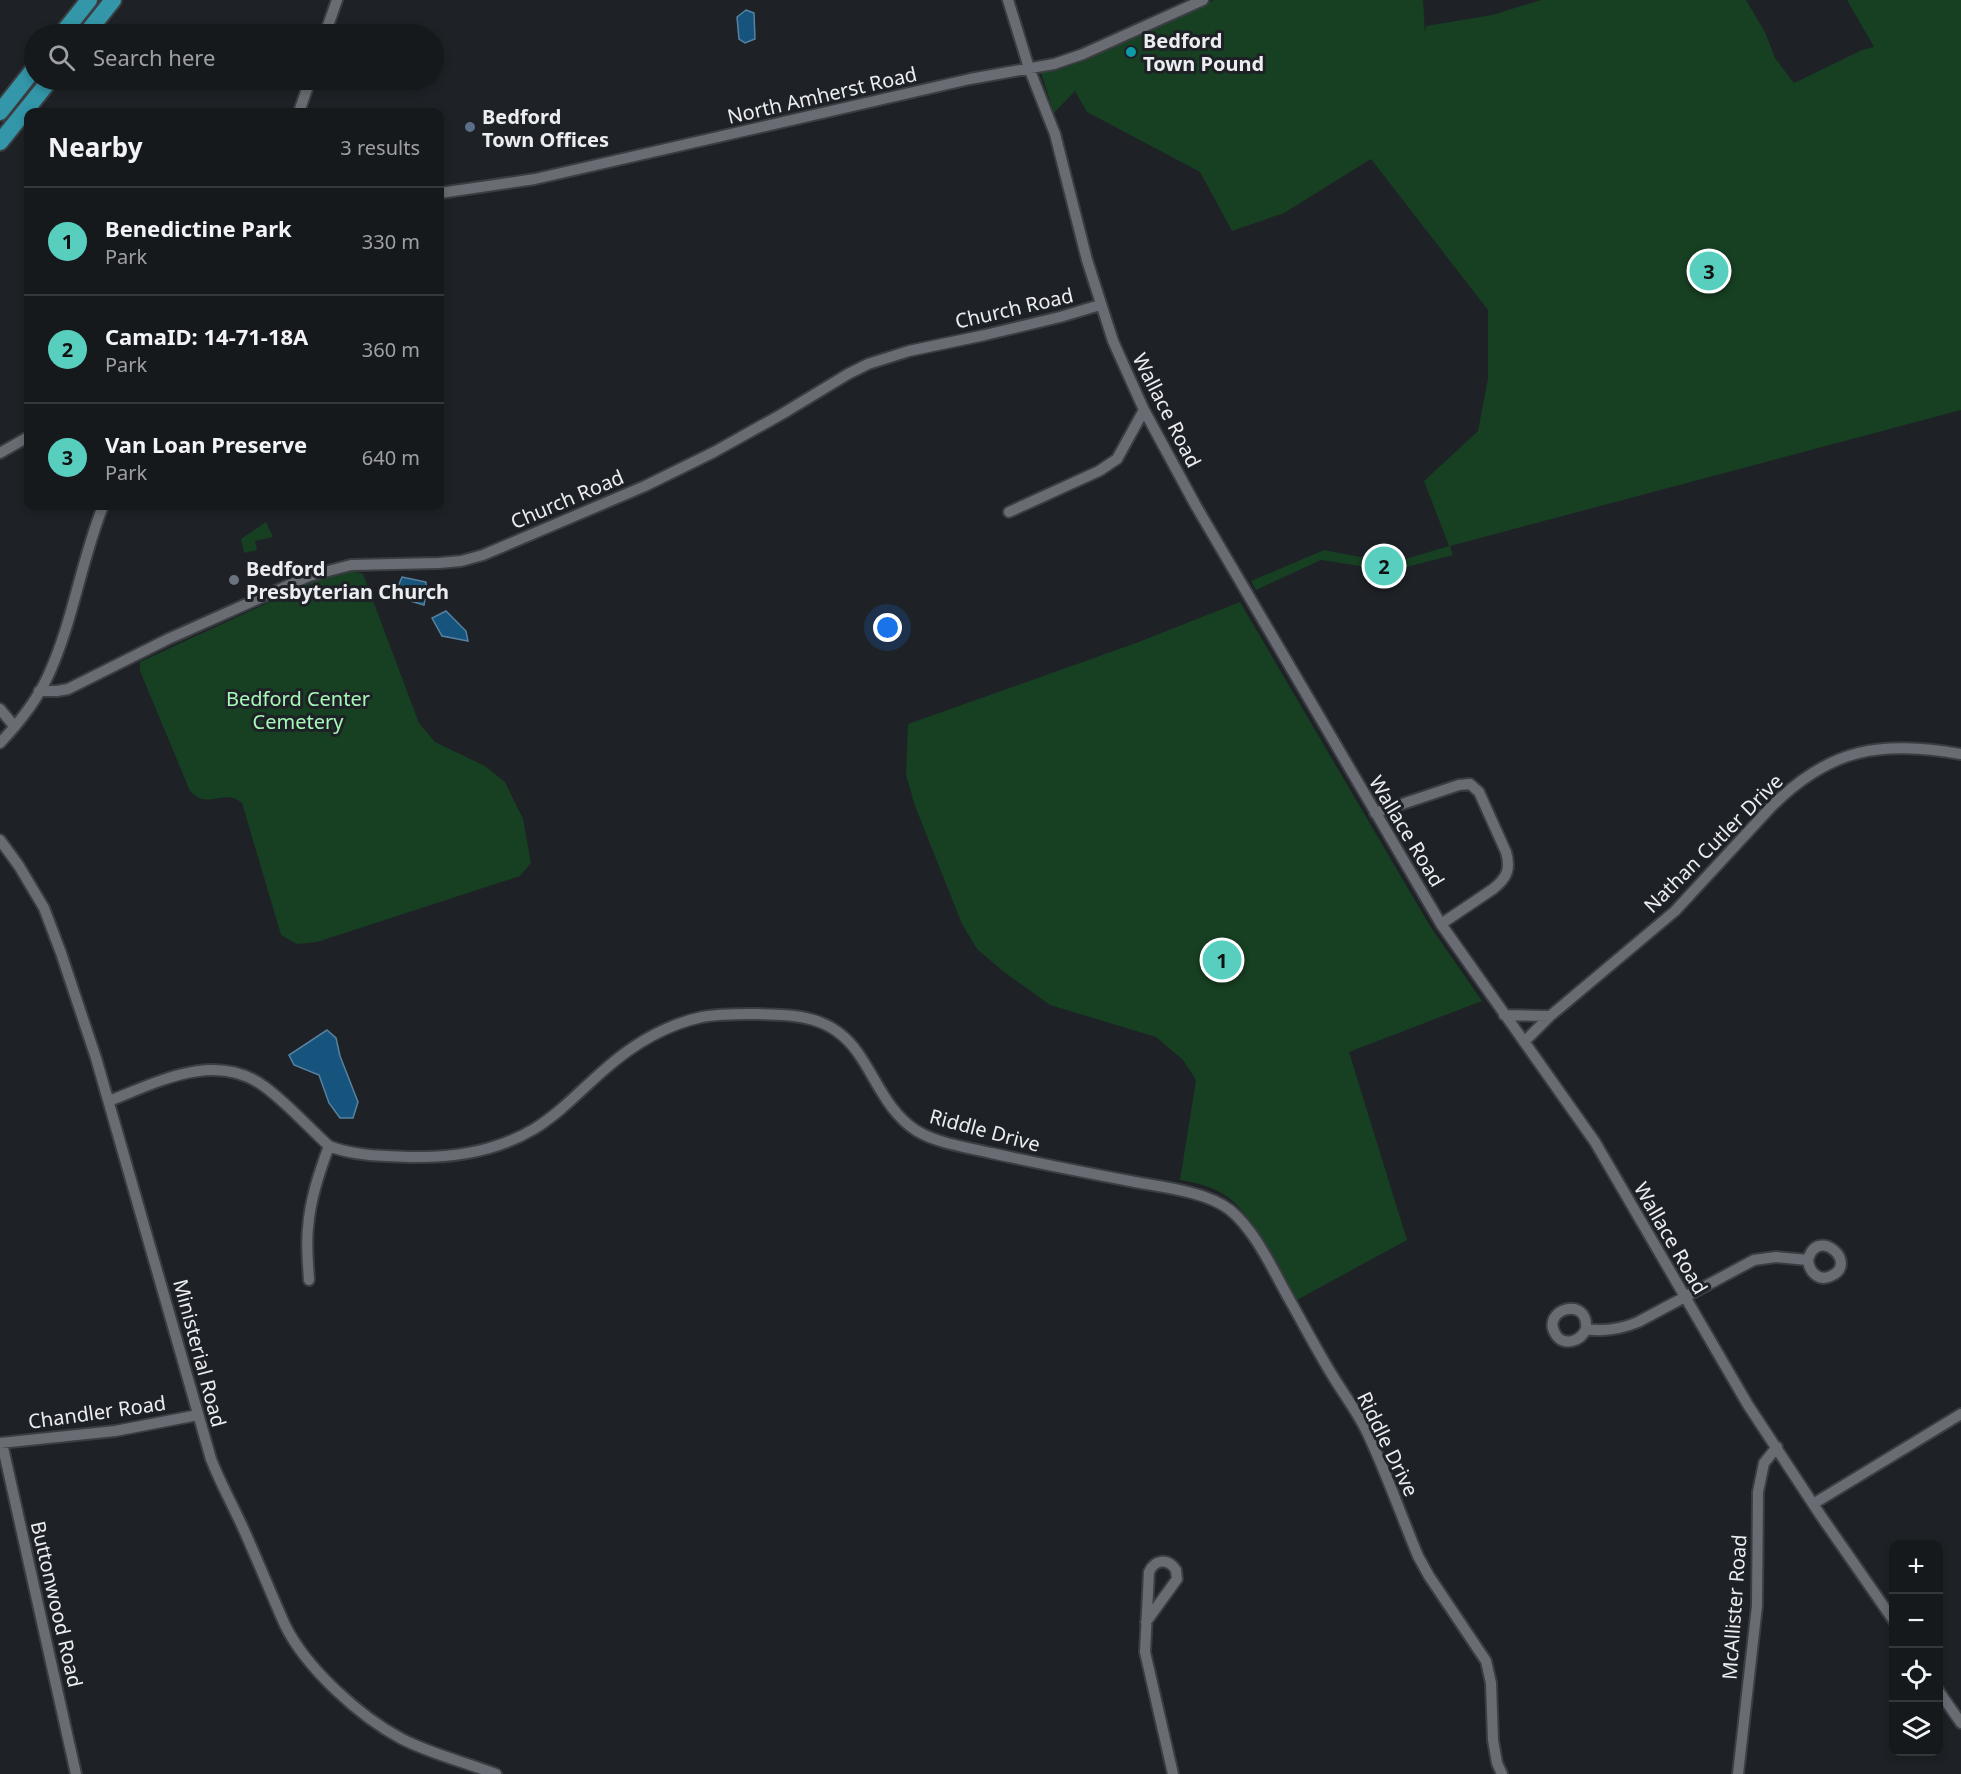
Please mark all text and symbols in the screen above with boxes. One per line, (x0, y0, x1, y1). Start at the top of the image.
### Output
search box (24, 24, 444, 90)
place label: Bedford Town Pound (1143, 27, 1264, 77)
icon: search (45, 41, 78, 74)
text: Search here (93, 42, 215, 72)
marker: Bedford Town Pound (1124, 45, 1138, 59)
street label: North Amherst Road (725, 60, 919, 130)
place label: Bedford Town Offices (482, 103, 609, 153)
marker: Bedford Town Offices (463, 120, 477, 134)
text: Nearby (48, 129, 143, 165)
text: 3 results (340, 134, 420, 161)
text: Benedictine Park (105, 213, 292, 243)
text: 1 (62, 228, 73, 255)
text: 330 m (362, 228, 420, 255)
text: Park (105, 243, 147, 270)
pin: 3 (1690, 248, 1728, 294)
street label: Church Road (952, 281, 1076, 335)
text: CamaID: 14-71-18A (105, 321, 308, 351)
text: 2 (62, 336, 73, 363)
text: 360 m (362, 336, 420, 363)
street label: Wallace Road (1127, 348, 1207, 472)
text: Park (105, 351, 147, 378)
text: Van Loan Preserve (105, 429, 307, 459)
text: 3 (62, 444, 73, 471)
text: 640 m (362, 444, 420, 471)
text: Park (105, 459, 147, 486)
street label: Church Road (506, 463, 628, 535)
pin: 2 (1364, 544, 1404, 588)
place label: Bedford Presbyterian Church (246, 555, 449, 605)
marker: Bedford Presbyterian Church (227, 573, 241, 587)
your location (873, 613, 902, 642)
park label: Bedford Center Cemetery (226, 685, 370, 735)
street label: Nathan Cutler Drive (1638, 768, 1788, 918)
street label: Wallace Road (1363, 770, 1451, 892)
pin: 1 (1202, 938, 1242, 982)
street label: Riddle Drive (927, 1102, 1043, 1158)
street label: Wallace Road (1628, 1177, 1714, 1299)
street label: Ministerial Road (167, 1276, 233, 1430)
street label: Riddle Drive (1351, 1387, 1425, 1501)
street label: Chandler Road (26, 1389, 168, 1435)
street label: Buttonwood Road (25, 1518, 89, 1690)
street label: McAllister Road (1715, 1533, 1753, 1681)
map controls (1889, 1540, 1943, 1756)
button: + (1889, 1540, 1943, 1594)
button: − (1889, 1594, 1943, 1648)
button: locate (1889, 1648, 1943, 1702)
button: layers (1889, 1702, 1943, 1756)

